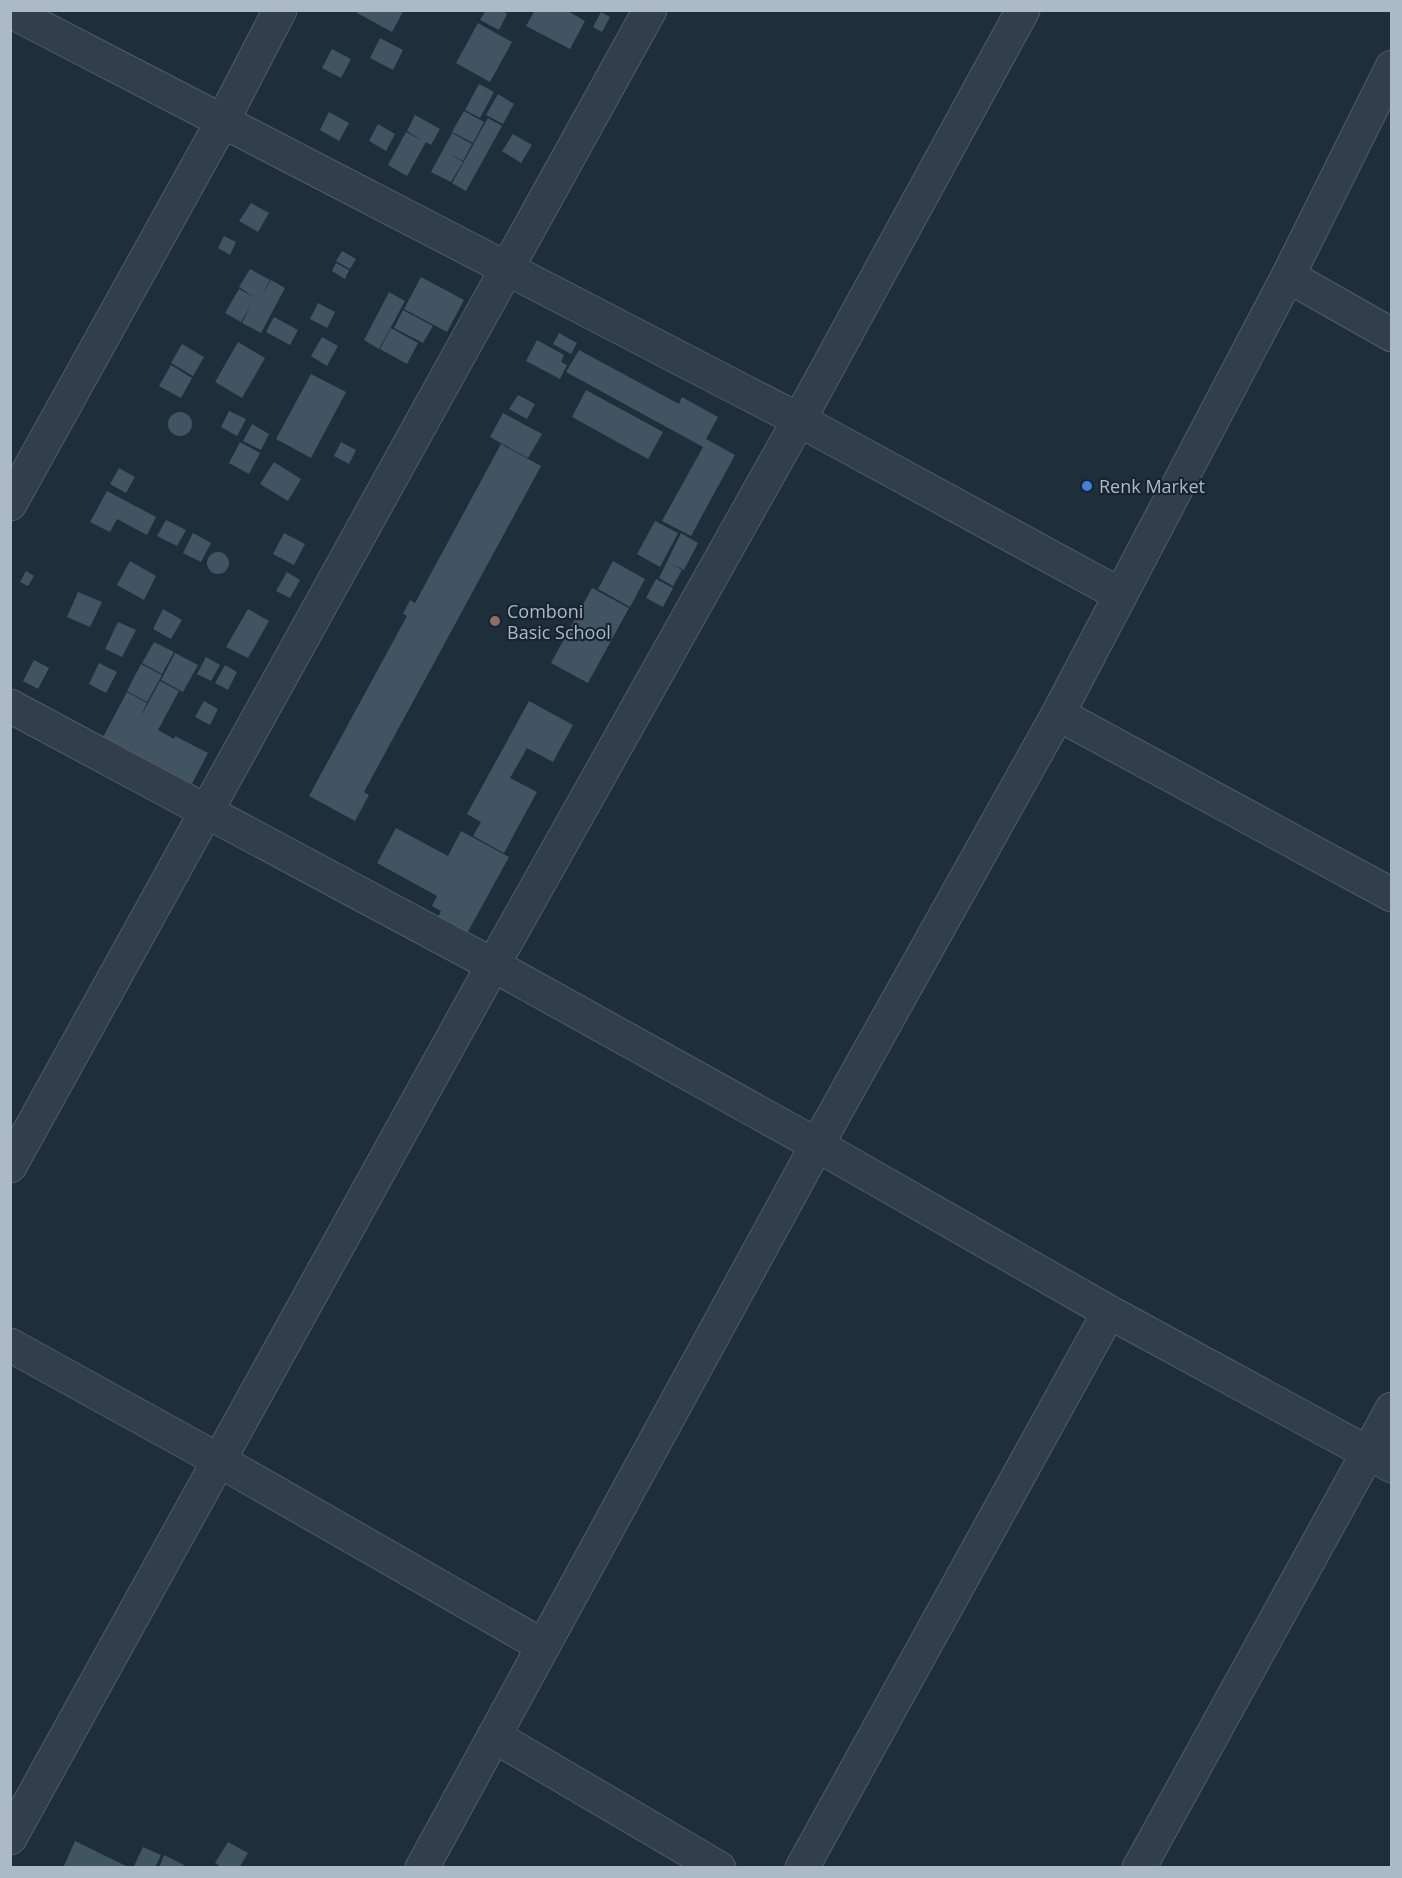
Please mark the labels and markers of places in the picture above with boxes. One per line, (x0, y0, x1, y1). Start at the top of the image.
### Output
place label: Renk Market (1099, 474, 1205, 498)
marker: Renk Market (1080, 479, 1094, 493)
place label: Comboni Basic School (507, 599, 611, 644)
marker: Comboni Basic School (488, 614, 502, 628)

